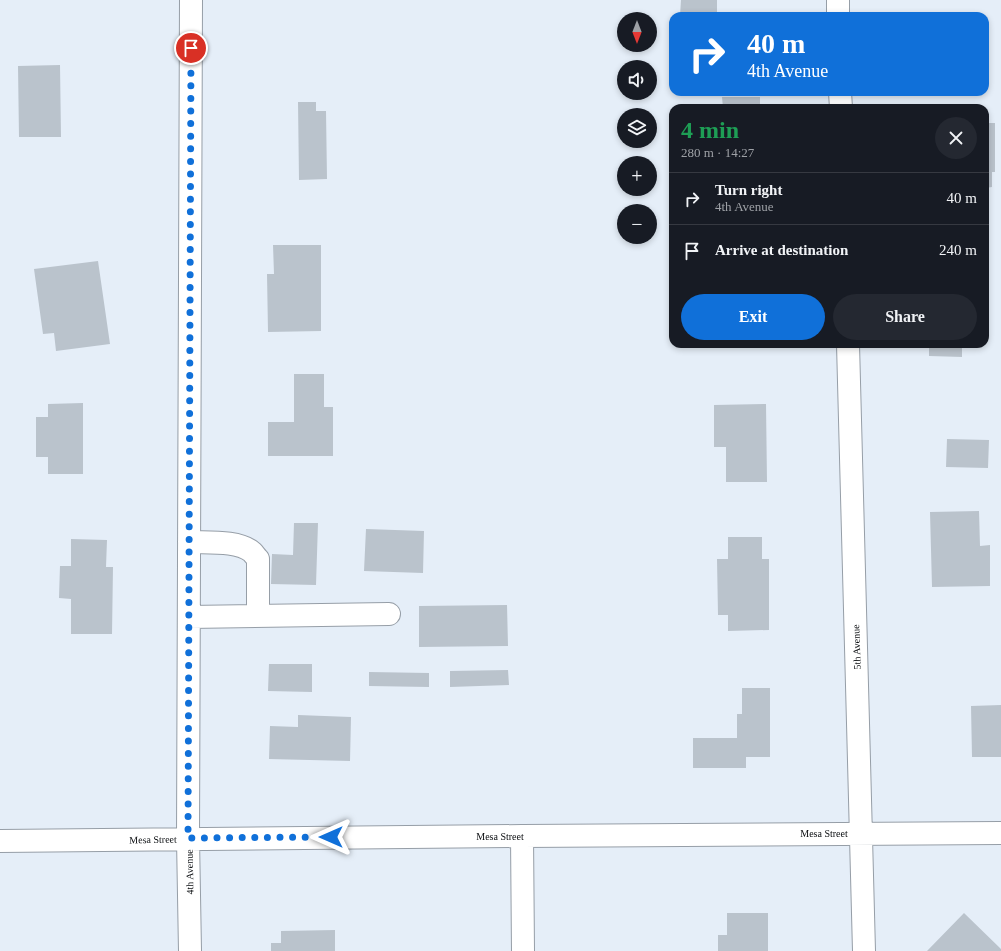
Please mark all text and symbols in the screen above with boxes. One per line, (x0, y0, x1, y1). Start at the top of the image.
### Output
north arrow (617, 12, 657, 52)
map controls (617, 12, 657, 244)
icon: right (681, 28, 733, 80)
text: 40 m (747, 28, 805, 59)
pin (174, 31, 208, 65)
icon: arrive (180, 37, 202, 59)
button: sound (617, 60, 657, 100)
text: 4th Avenue (747, 61, 828, 81)
button: layers (617, 108, 657, 148)
text: 4 min (681, 117, 739, 143)
button: close (935, 117, 977, 159)
text: 280 m · 14:27 (681, 145, 754, 160)
button: + (617, 156, 657, 196)
text: Turn right (715, 182, 782, 198)
icon: right (681, 188, 703, 210)
text: 40 m (947, 190, 977, 206)
text: 4th Avenue (715, 199, 774, 214)
button: − (617, 204, 657, 244)
icon: arrive (681, 240, 703, 262)
text: Arrive at destination (715, 242, 848, 258)
text: 240 m (939, 242, 977, 258)
button: Exit (681, 294, 825, 340)
button: Share (833, 294, 977, 340)
street label: 5th Avenue (850, 624, 863, 670)
position arrow (310, 816, 352, 858)
street label: Mesa Street (800, 828, 848, 839)
street label: Mesa Street (476, 831, 524, 842)
street label: Mesa Street (129, 834, 177, 845)
street label: 4th Avenue (184, 849, 195, 895)

